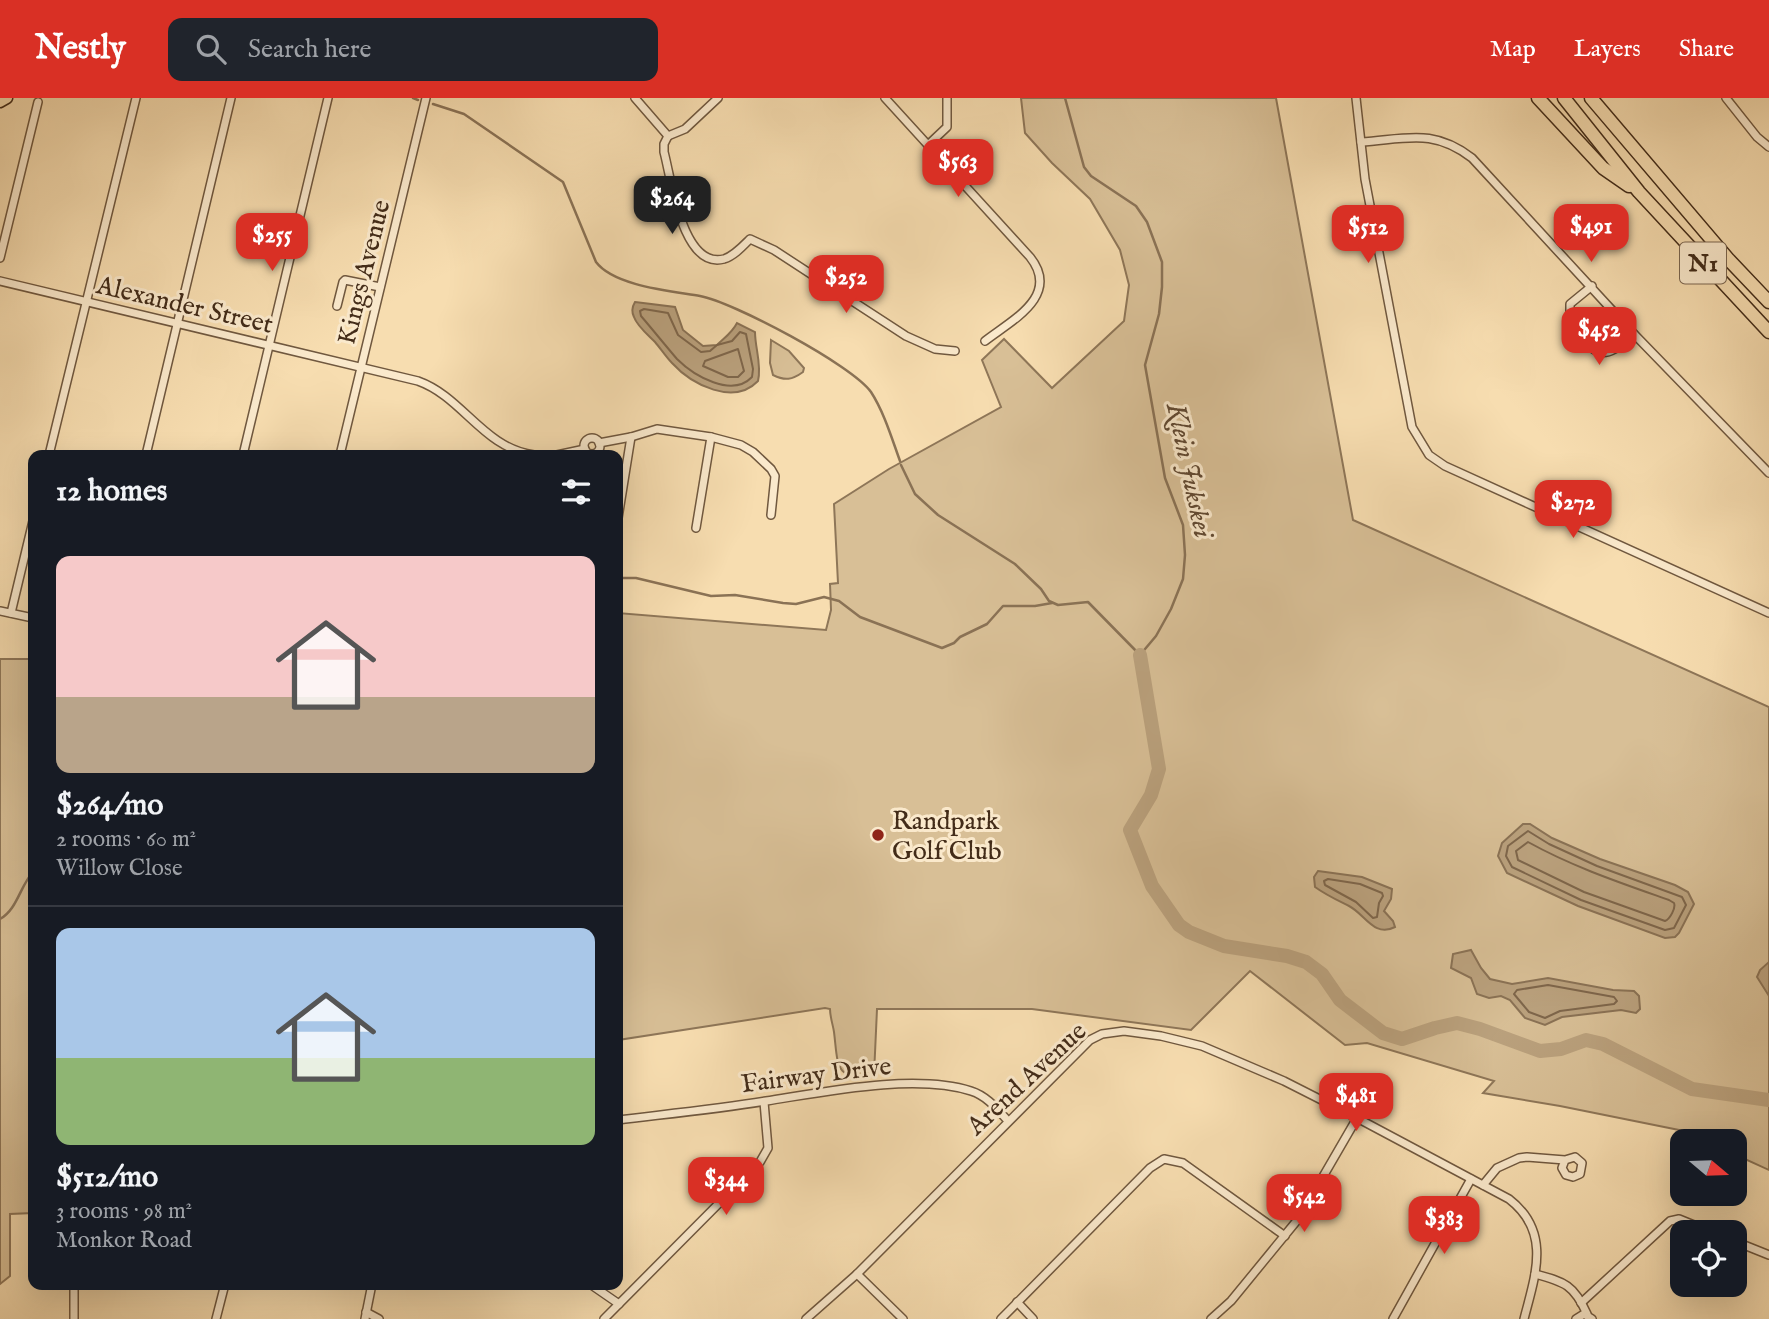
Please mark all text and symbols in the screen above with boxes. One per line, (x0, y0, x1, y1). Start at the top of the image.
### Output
search box (168, 18, 658, 81)
text: Nestly (35, 28, 126, 70)
icon: search (192, 30, 230, 68)
text: Search here (248, 33, 372, 66)
text: Map (1490, 34, 1536, 65)
text: Layers (1574, 34, 1641, 65)
text: Share (1679, 34, 1734, 65)
pin: $563 (917, 140, 999, 199)
text: $563 (938, 147, 978, 176)
pin: $264 (631, 176, 713, 236)
text: $264 (650, 184, 694, 213)
street label: Kings Avenue (331, 197, 398, 348)
pin: $491 (1550, 204, 1632, 264)
pin: $512 (1327, 206, 1409, 265)
text: $491 (1570, 212, 1612, 241)
text: $512 (1348, 213, 1388, 242)
pin: $255 (231, 214, 313, 273)
text: $255 (252, 221, 292, 250)
road number: N1 (1680, 243, 1726, 284)
pin: $252 (805, 256, 887, 315)
text: $252 (825, 263, 867, 292)
street label: Alexander Street (92, 269, 276, 342)
pin: $452 (1558, 308, 1640, 367)
text: $452 (1578, 315, 1620, 344)
water label: Klein Jukskei (1157, 399, 1220, 543)
text: 12 homes (56, 473, 167, 511)
icon: filters (557, 473, 595, 511)
pin: $272 (1532, 480, 1614, 540)
text: $272 (1551, 488, 1595, 517)
icon: home (263, 602, 389, 728)
text: $264/mo (56, 787, 164, 825)
place label: Randpark Golf Club (892, 805, 1002, 868)
text: 2 rooms · 60 m² (56, 825, 196, 854)
marker: Randpark Golf Club (870, 827, 886, 843)
text: Willow Close (56, 854, 182, 883)
icon: home (263, 974, 389, 1100)
street label: Arend Avenue (959, 1015, 1094, 1144)
street label: Fairway Drive (739, 1050, 893, 1101)
pin: $481 (1315, 1074, 1397, 1133)
text: $481 (1335, 1081, 1377, 1110)
north arrow (1670, 1129, 1746, 1206)
map controls (1670, 1129, 1747, 1297)
pin: $344 (685, 1158, 767, 1217)
text: $512/mo (56, 1159, 158, 1197)
text: $344 (704, 1165, 748, 1194)
pin: $542 (1263, 1174, 1345, 1234)
text: $542 (1282, 1182, 1326, 1211)
pin: $383 (1403, 1196, 1485, 1256)
text: 3 rooms · 98 m² (56, 1197, 192, 1226)
text: $383 (1425, 1204, 1463, 1233)
button: locate (1670, 1220, 1747, 1297)
text: Monkor Road (56, 1226, 192, 1255)

